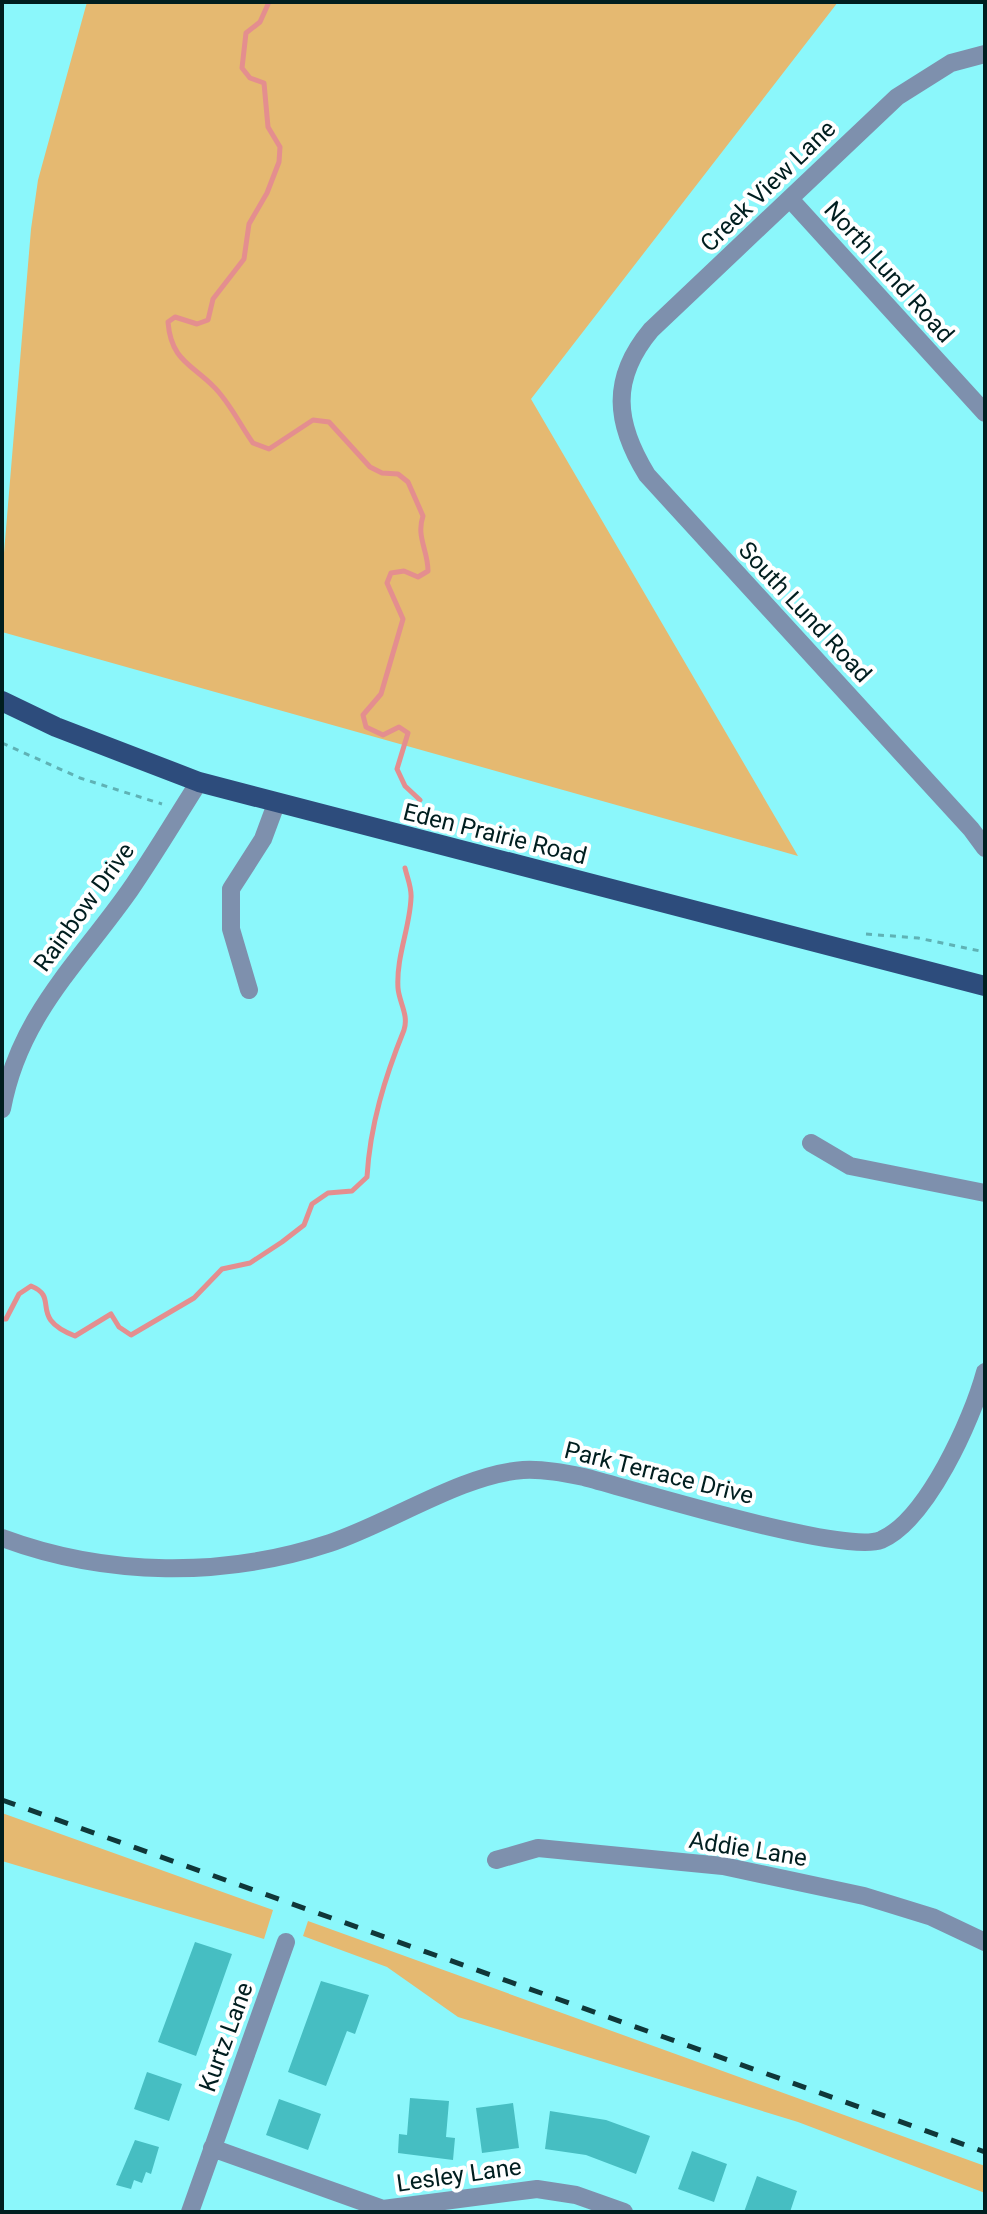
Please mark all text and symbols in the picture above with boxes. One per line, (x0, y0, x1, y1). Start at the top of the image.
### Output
street label: Creek View Lane (695, 114, 841, 258)
street label: North Lund Road (818, 196, 960, 348)
street label: South Lund Road (733, 536, 877, 688)
street label: Eden Prairie Road (400, 798, 590, 870)
street label: Rainbow Drive (28, 837, 140, 977)
street label: Park Terrace Drive (562, 1436, 756, 1510)
street label: Addie Lane (687, 1826, 809, 1872)
street label: Kurtz Lane (193, 1978, 259, 2096)
street label: Lesley Lane (395, 2152, 523, 2198)

